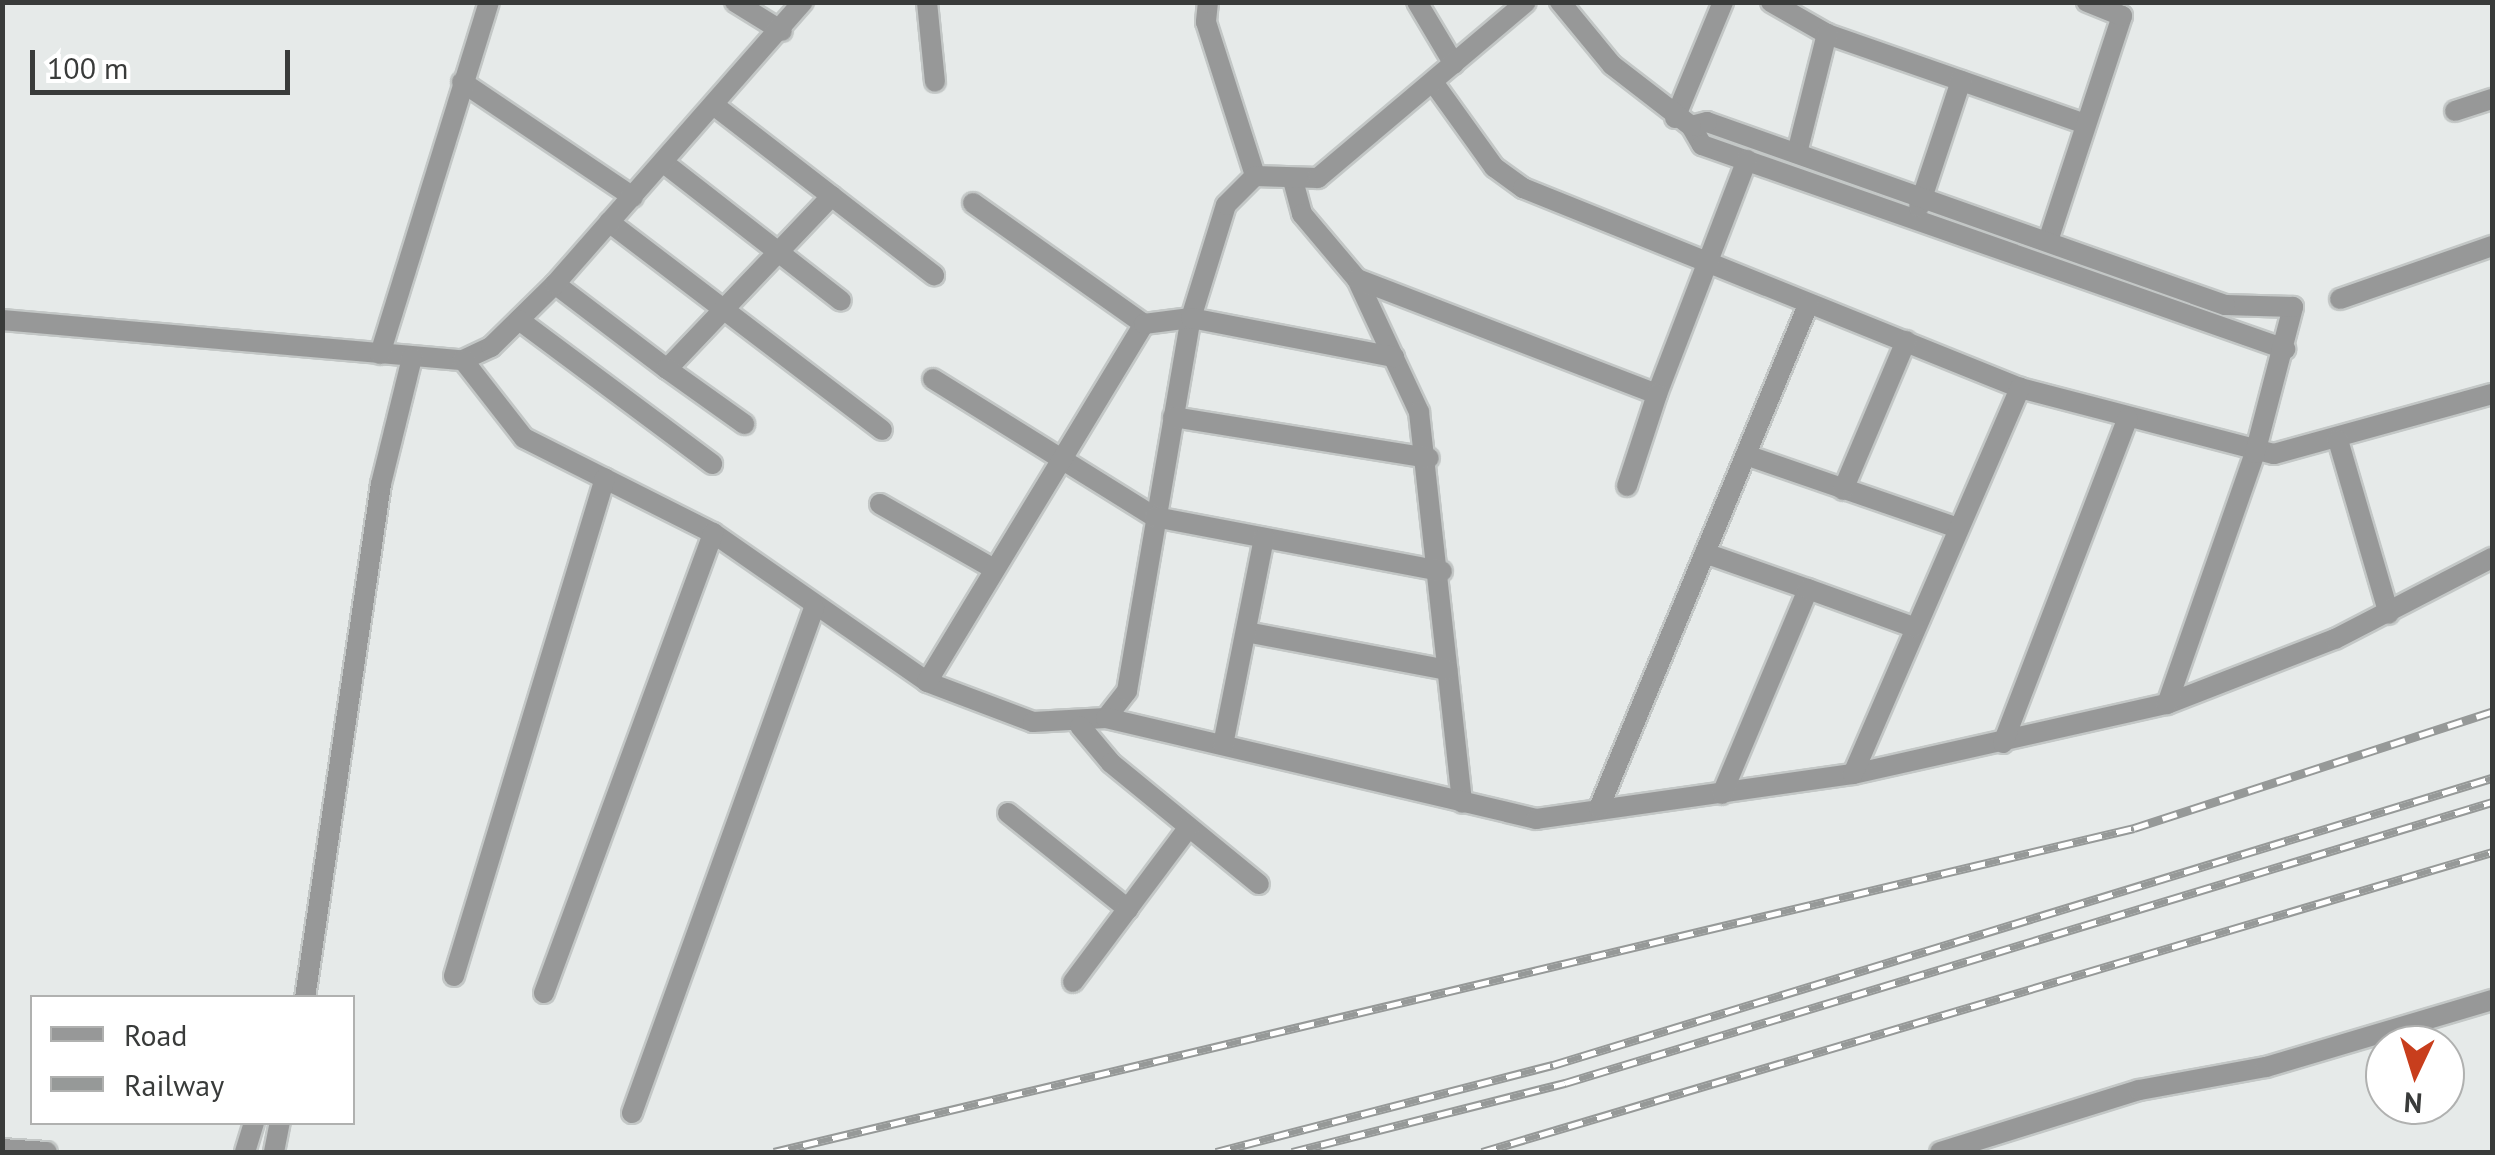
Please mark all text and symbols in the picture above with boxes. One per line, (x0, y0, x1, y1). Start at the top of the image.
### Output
scale bar (35, 30, 295, 92)
text: 100 m (47, 48, 128, 87)
legend (30, 995, 355, 1125)
text: Road (124, 1015, 188, 1054)
north arrow (2365, 1025, 2465, 1125)
text: Railway (124, 1065, 224, 1104)
text: N (2403, 1084, 2423, 1123)

